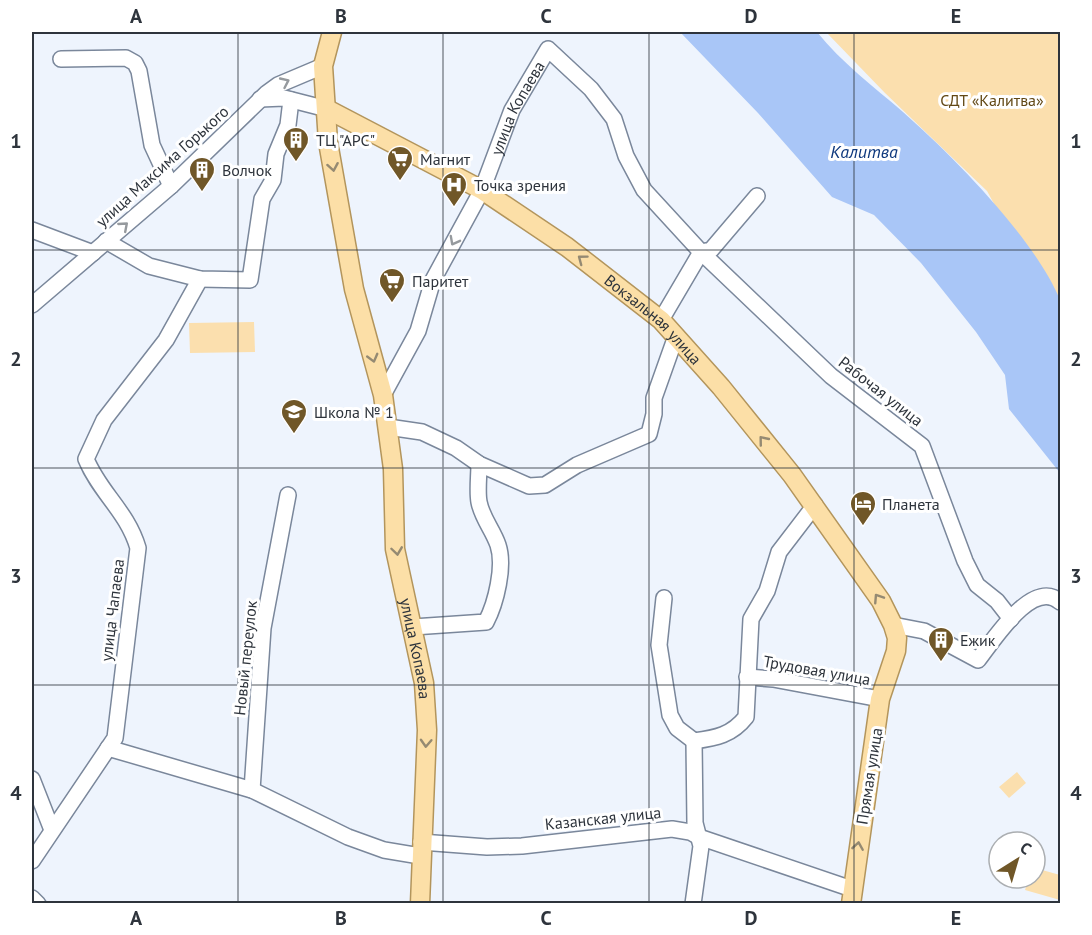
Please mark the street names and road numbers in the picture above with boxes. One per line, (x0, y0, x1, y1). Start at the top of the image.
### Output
street label: улица Копаева (486, 57, 549, 158)
street label: улица Максима Горького (91, 101, 233, 231)
street label: Вокзальная улица (600, 270, 706, 369)
street label: Рабочая улица (835, 352, 927, 430)
street label: улица Чапаева (96, 558, 128, 662)
street label: улица Копаева (396, 596, 435, 700)
street label: Новый переулок (229, 599, 261, 717)
street label: Трудовая улица (762, 651, 872, 689)
street label: Прямая улица (851, 726, 887, 826)
street label: Казанская улица (544, 802, 662, 834)

